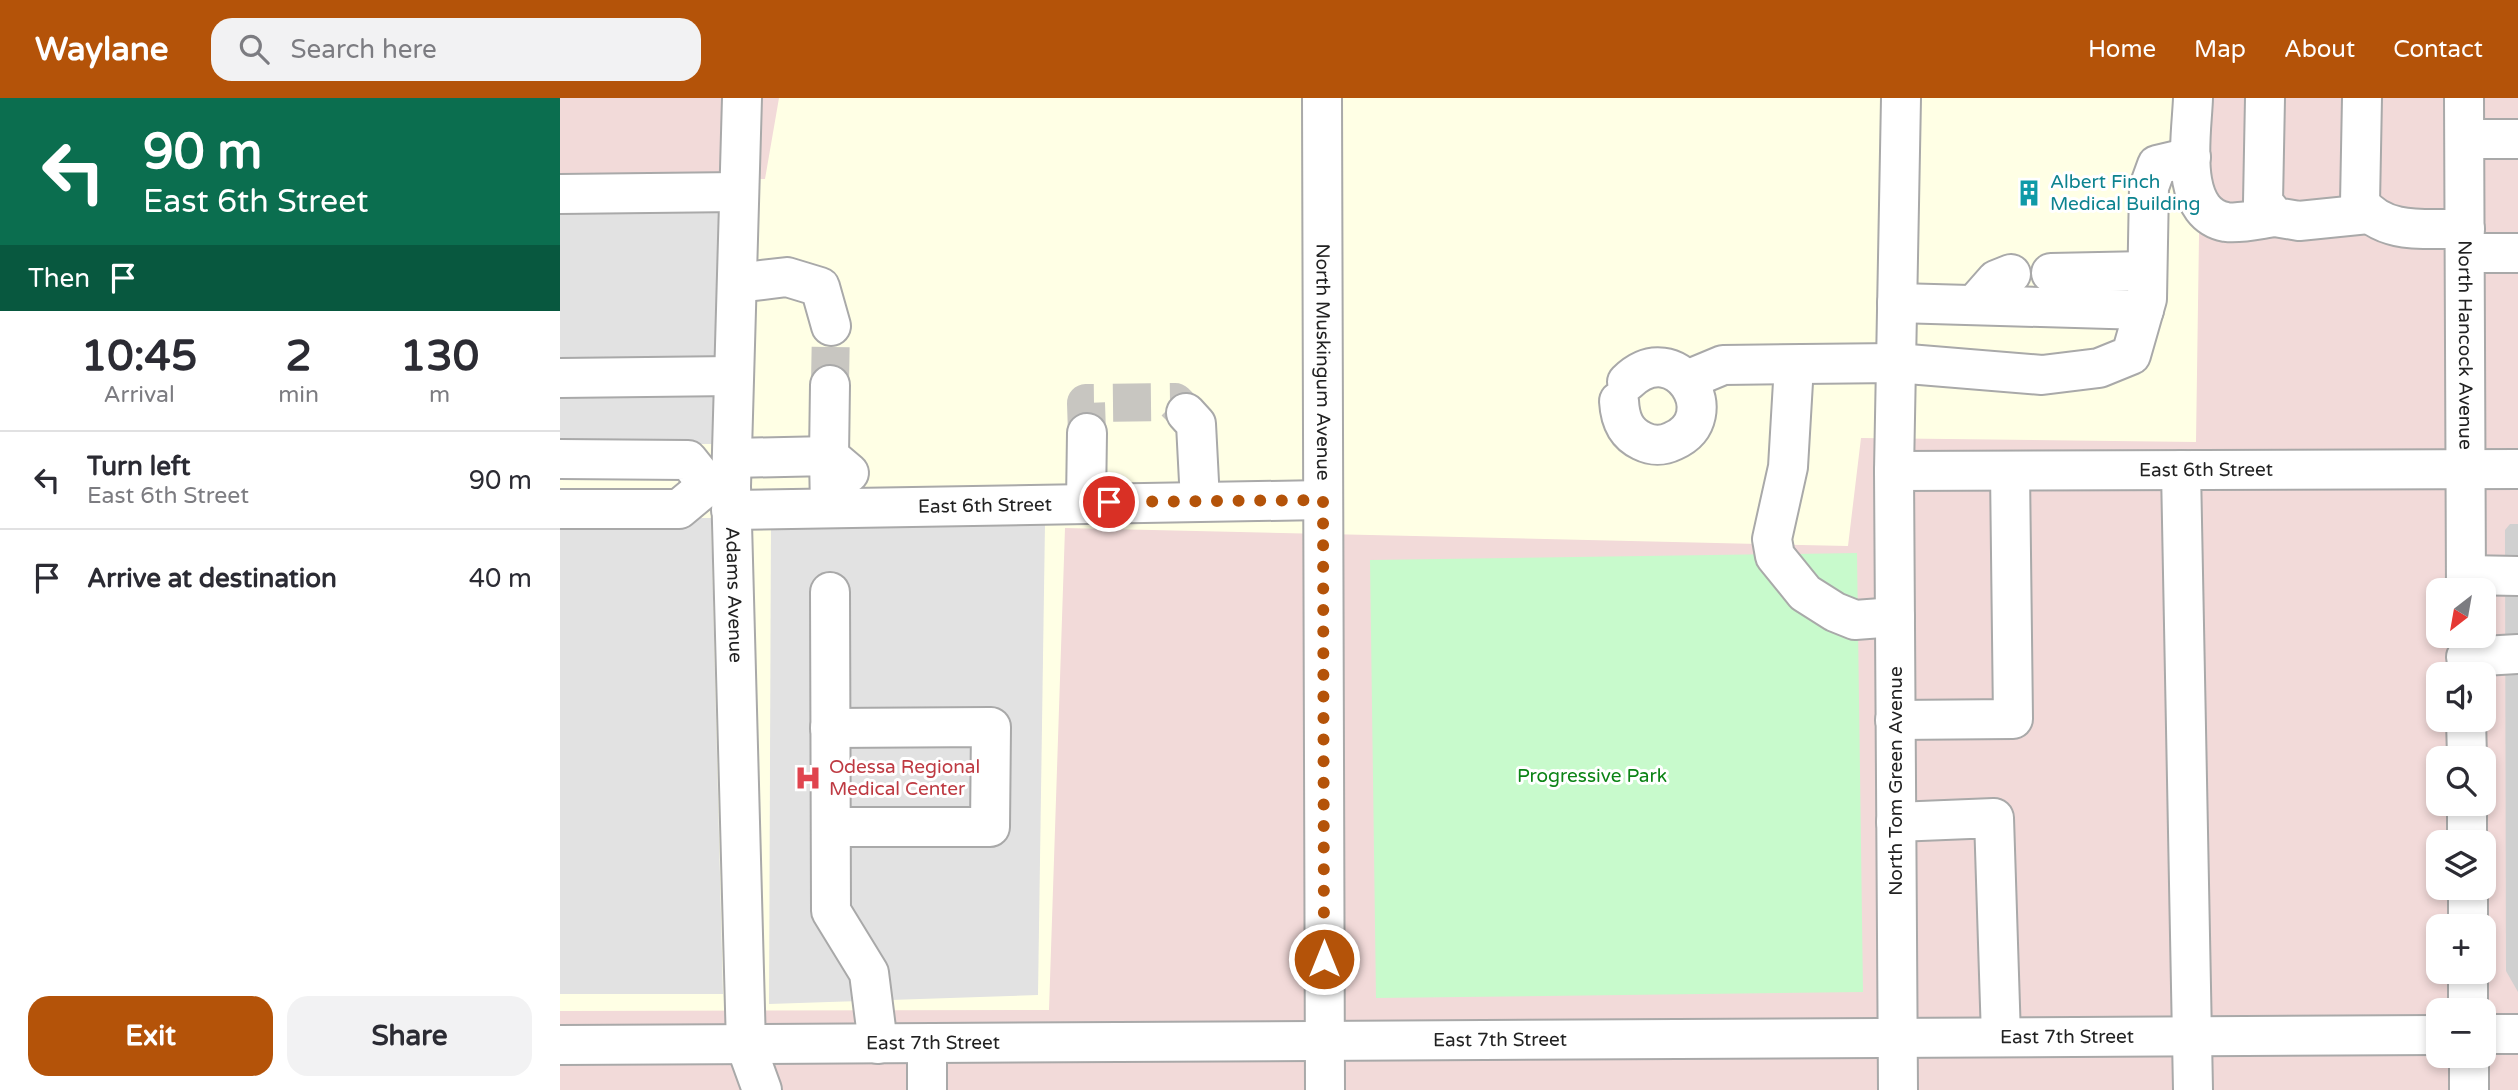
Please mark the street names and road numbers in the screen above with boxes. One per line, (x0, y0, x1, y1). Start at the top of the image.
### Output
street label: North Hancock Avenue (2454, 240, 2476, 450)
street label: North Muskingum Avenue (1311, 243, 1334, 481)
street label: East 6th Street (2139, 459, 2273, 481)
street label: East 6th Street (918, 494, 1052, 518)
street label: Adams Avenue (721, 526, 747, 663)
street label: North Tom Green Avenue (1885, 666, 1907, 896)
street label: East 7th Street (2000, 1026, 2134, 1048)
street label: East 7th Street (1433, 1029, 1567, 1051)
street label: East 7th Street (866, 1032, 1000, 1054)

